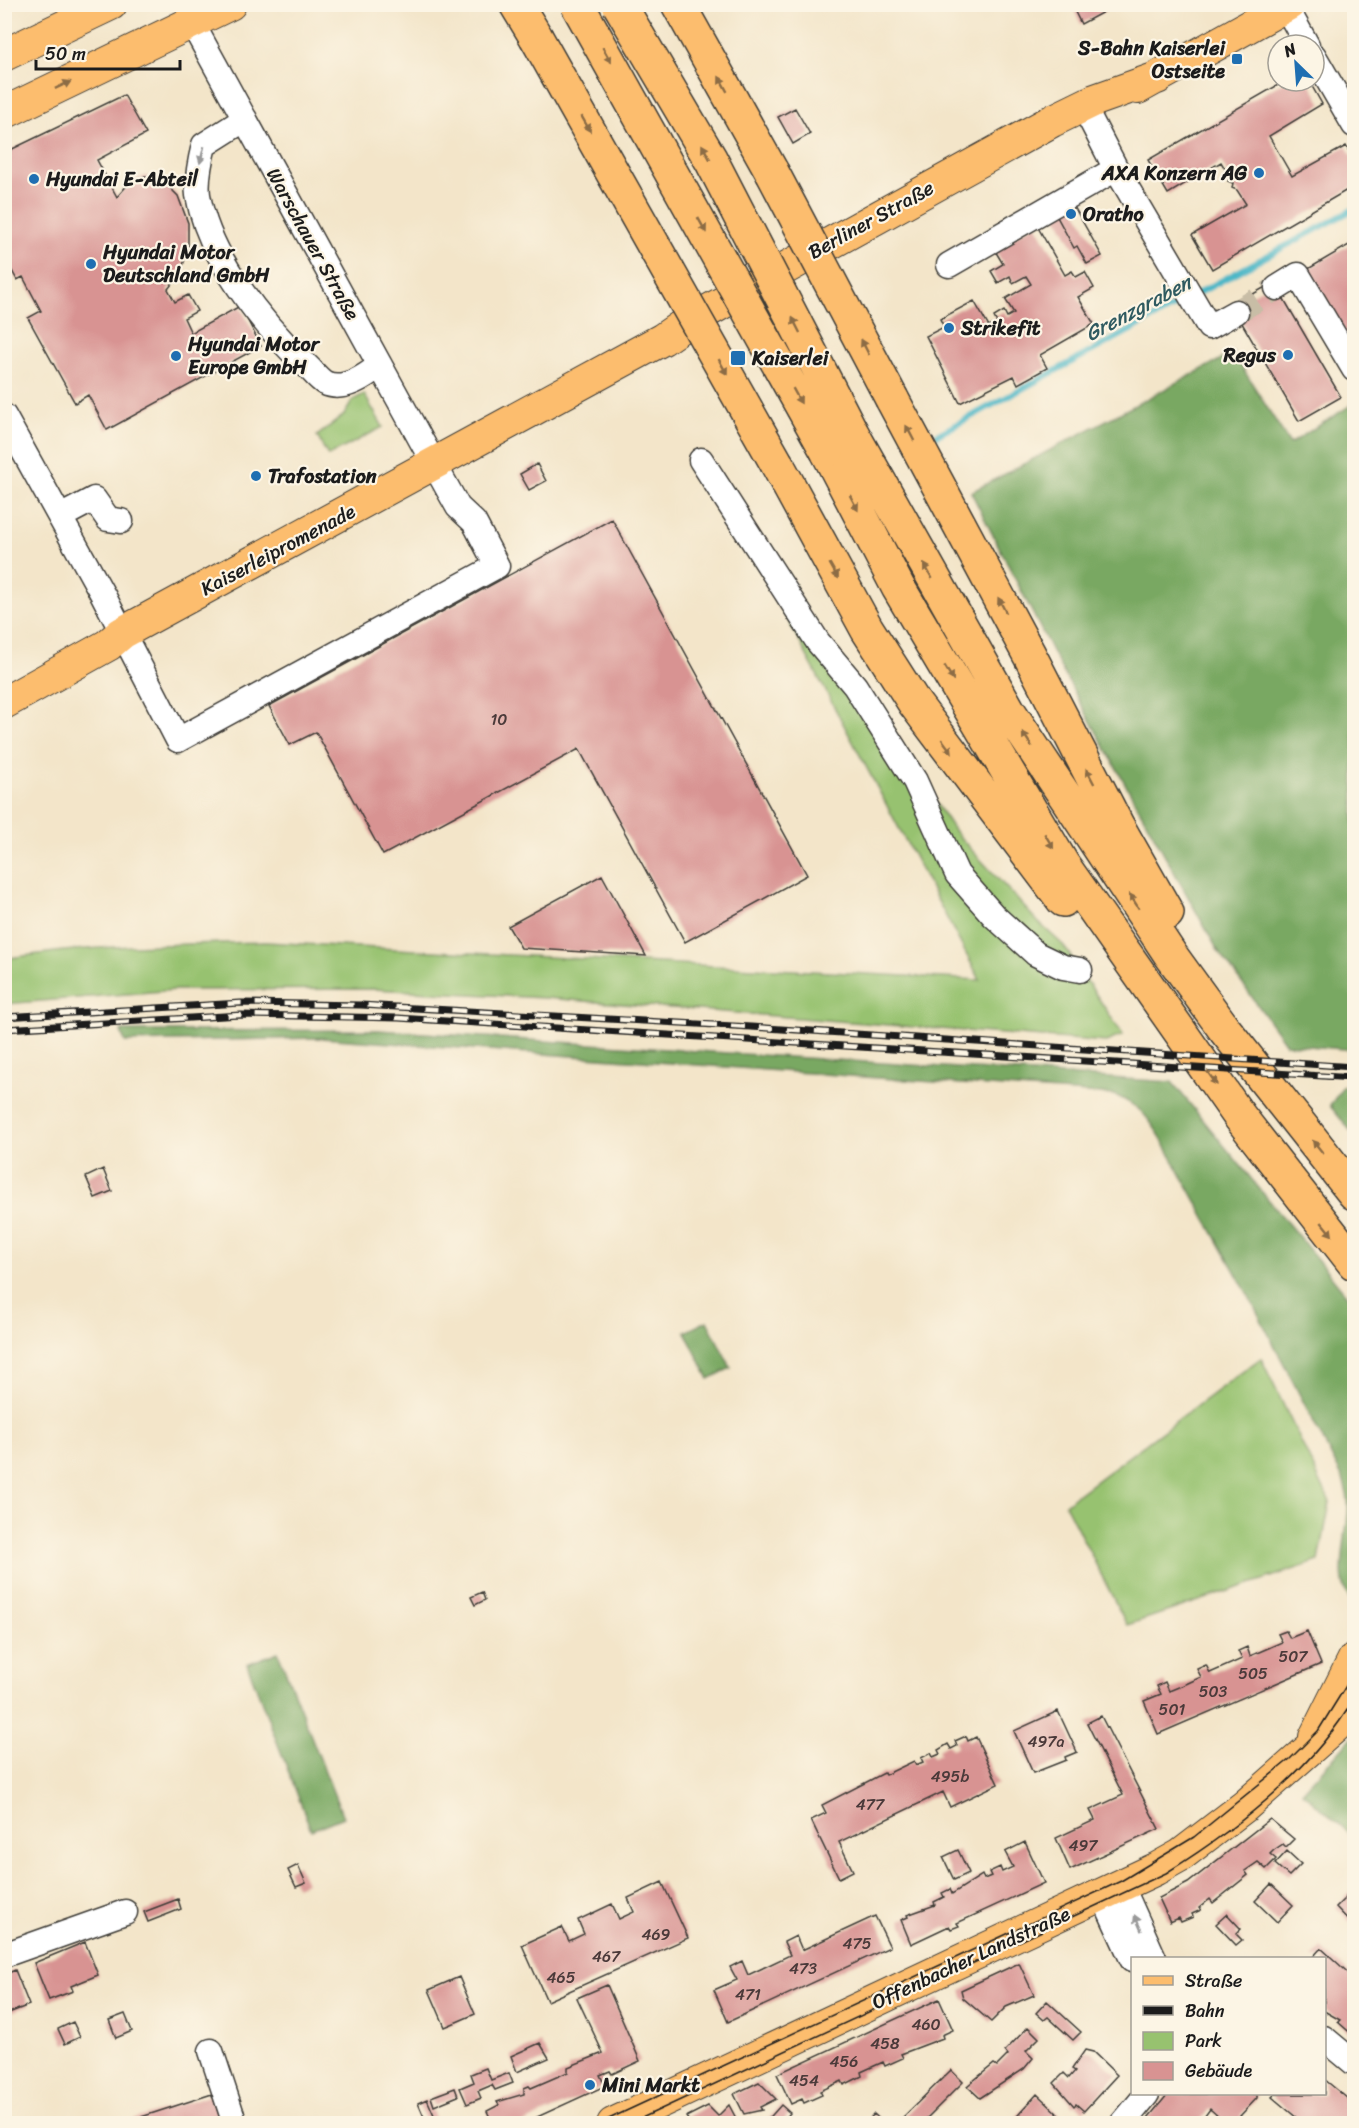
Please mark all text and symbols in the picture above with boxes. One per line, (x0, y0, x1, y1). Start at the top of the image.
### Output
place label: S-Bahn Kaiserlei Ostseite (1077, 31, 1226, 89)
scale bar (36, 33, 180, 71)
north arrow (1266, 33, 1326, 93)
text: N (1278, 34, 1302, 66)
text: 50 m (45, 38, 86, 70)
one-way arrow (601, 47, 612, 63)
marker: S-Bahn Kaiserlei Ostseite (1230, 52, 1244, 66)
one-way arrow (718, 76, 728, 93)
one-way arrow (55, 80, 72, 89)
one-way arrow (581, 116, 591, 133)
one-way arrow (701, 143, 711, 160)
one-way arrow (196, 146, 206, 164)
place label: AXA Konzern AG (1101, 156, 1248, 191)
street label: Warschauer Straße (256, 161, 370, 327)
place label: Hyundai E-Abteil (45, 162, 199, 197)
marker: AXA Konzern AG (1252, 166, 1266, 180)
street label: Berliner Straße (801, 171, 941, 269)
marker: Hyundai E-Abteil (27, 172, 41, 186)
place label: Oratho (1083, 197, 1144, 232)
marker: Oratho (1064, 207, 1078, 221)
one-way arrow (697, 217, 708, 233)
place label: Hyundai Motor Deutschland GmbH (102, 235, 270, 293)
marker: Hyundai Motor Deutschland GmbH (84, 257, 98, 271)
water label: Grenzgraben (1078, 263, 1201, 352)
place label: Strikefit (960, 311, 1041, 346)
one-way arrow (792, 316, 801, 333)
marker: Strikefit (942, 321, 956, 335)
place label: Hyundai Motor Europe GmbH (187, 327, 321, 385)
place label: Regus (1223, 338, 1277, 373)
one-way arrow (860, 339, 870, 356)
place label: Kaiserlei (751, 341, 830, 376)
marker: Regus (1281, 348, 1295, 362)
marker: Hyundai Motor Europe GmbH (169, 349, 183, 363)
marker: Kaiserlei (729, 349, 747, 367)
one-way arrow (718, 359, 728, 376)
one-way arrow (792, 387, 802, 404)
one-way arrow (905, 424, 915, 441)
place label: Trafostation (268, 459, 377, 494)
marker: Trafostation (249, 469, 263, 483)
street label: Kaiserleipromenade (194, 494, 362, 606)
one-way arrow (849, 494, 859, 511)
one-way arrow (829, 563, 839, 580)
one-way arrow (922, 563, 933, 579)
one-way arrow (997, 596, 1007, 613)
one-way arrow (944, 665, 955, 681)
house number: 10 (491, 705, 507, 734)
one-way arrow (1021, 731, 1033, 747)
one-way arrow (941, 738, 953, 754)
one-way arrow (1085, 767, 1095, 784)
one-way arrow (1044, 833, 1054, 850)
one-way arrow (1129, 893, 1140, 909)
one-way arrow (1206, 1069, 1218, 1085)
one-way arrow (1312, 1140, 1325, 1155)
one-way arrow (1320, 1222, 1333, 1237)
house number: 507 (1278, 1642, 1308, 1671)
house number: 505 (1238, 1659, 1268, 1688)
house number: 503 (1199, 1677, 1228, 1706)
house number: 501 (1159, 1695, 1186, 1724)
house number: 497a (1028, 1727, 1065, 1756)
house number: 495b (931, 1762, 969, 1791)
house number: 477 (856, 1790, 885, 1819)
house number: 497 (1069, 1831, 1098, 1860)
street label: Offenbacher Landstraße (866, 1896, 1076, 2019)
one-way arrow (1134, 1914, 1143, 1931)
house number: 469 (642, 1920, 671, 1949)
house number: 475 (843, 1929, 872, 1958)
house number: 467 (592, 1942, 621, 1971)
house number: 473 (789, 1954, 817, 1983)
legend (1131, 1957, 1326, 2095)
house number: 465 (547, 1963, 576, 1992)
text: Straße (1185, 1965, 1242, 1997)
house number: 471 (735, 1980, 761, 2009)
text: Bahn (1185, 1995, 1225, 2027)
house number: 460 (911, 2010, 941, 2039)
text: Park (1185, 2025, 1222, 2057)
house number: 458 (870, 2029, 900, 2058)
house number: 456 (830, 2047, 858, 2076)
text: Gebäude (1185, 2055, 1253, 2087)
house number: 454 (789, 2066, 819, 2095)
place label: Mini Markt (601, 2068, 700, 2103)
marker: Mini Markt (583, 2078, 597, 2092)

